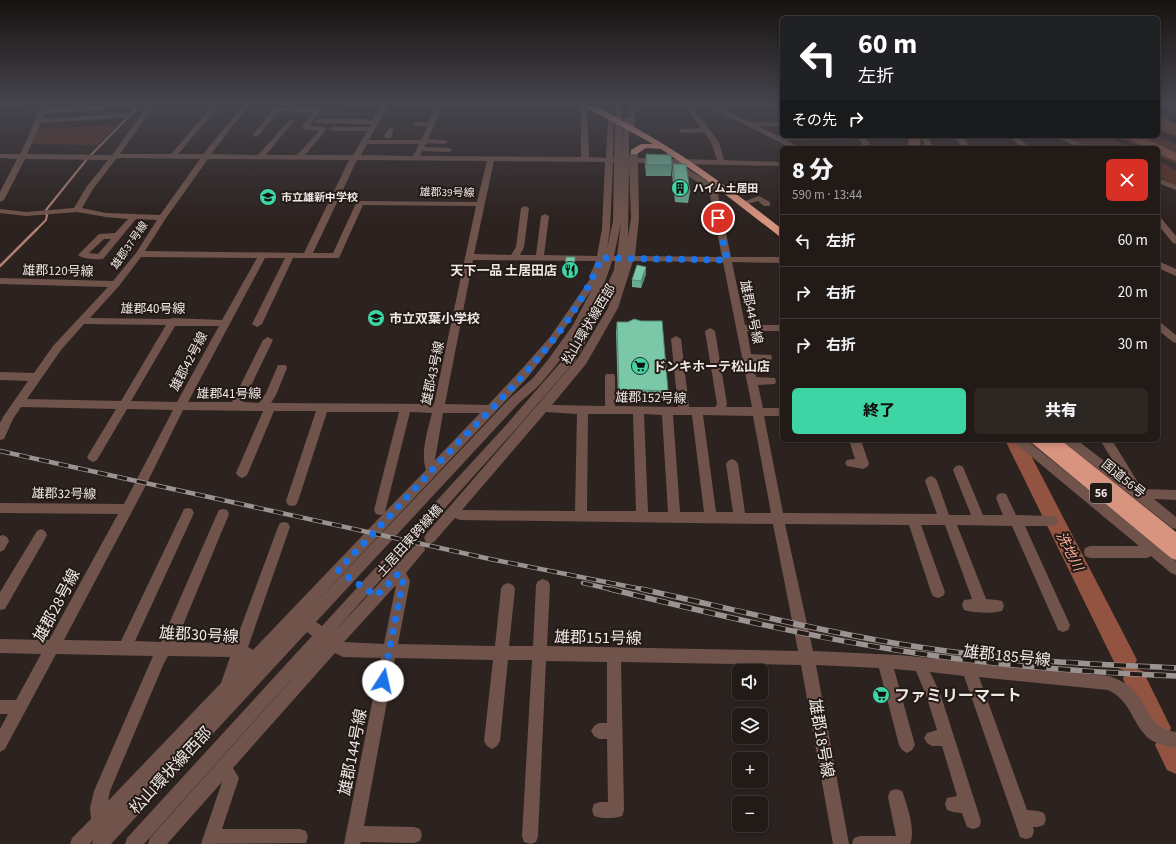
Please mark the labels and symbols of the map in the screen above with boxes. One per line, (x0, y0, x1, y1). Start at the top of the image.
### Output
building icon: ハイム土居田 (670, 178, 690, 198)
place label: ハイム土居田 (693, 181, 759, 196)
street label: 雄郡39号線 (419, 185, 475, 200)
school or university icon: 市立雄新中学校 (258, 187, 278, 207)
place label: 市立雄新中学校 (281, 190, 358, 205)
pin (701, 201, 735, 235)
street label: 雄郡37号線 (108, 218, 151, 272)
restaurant icon: 天下一品 土居田店 (560, 260, 580, 280)
street label: 雄郡120号線 (22, 261, 94, 281)
place label: 天下一品 土居田店 (450, 262, 557, 280)
street label: 雄郡44号線 (735, 279, 767, 346)
street label: 松山環状線西部 (558, 281, 620, 368)
street label: 雄郡40号線 (121, 300, 185, 318)
school or university icon: 市立双葉小学校 (366, 308, 386, 328)
place label: 市立双葉小学校 (389, 310, 480, 328)
street label: 雄郡42号線 (166, 329, 212, 394)
street label: 雄郡43号線 (417, 340, 449, 407)
supermarket icon: ドンキホーテ松山店 (630, 356, 650, 376)
place label: ドンキホーテ松山店 (653, 358, 770, 376)
street label: 雄郡41号線 (197, 385, 261, 403)
street label: 雄郡152号線 (615, 388, 687, 408)
street label: 国道56号 (1099, 456, 1149, 500)
road number: 56 (1090, 483, 1112, 503)
street label: 雄郡32号線 (31, 484, 97, 504)
street label: 土居田東跨線橋 (373, 501, 447, 581)
water label: 洗地川 (1051, 528, 1088, 576)
street label: 雄郡28号線 (28, 565, 85, 646)
street label: 雄郡30号線 (158, 622, 239, 648)
street label: 雄郡151号線 (554, 626, 642, 650)
street label: 雄郡185号線 (962, 640, 1052, 672)
position arrow (362, 660, 404, 702)
supermarket icon: ファミリーマート (871, 685, 891, 705)
place label: ファミリーマート (894, 685, 1022, 707)
street label: 雄郡18号線 (803, 697, 839, 779)
street label: 雄郡144号線 (334, 707, 372, 797)
street label: 松山環状線西部 (124, 722, 217, 819)

